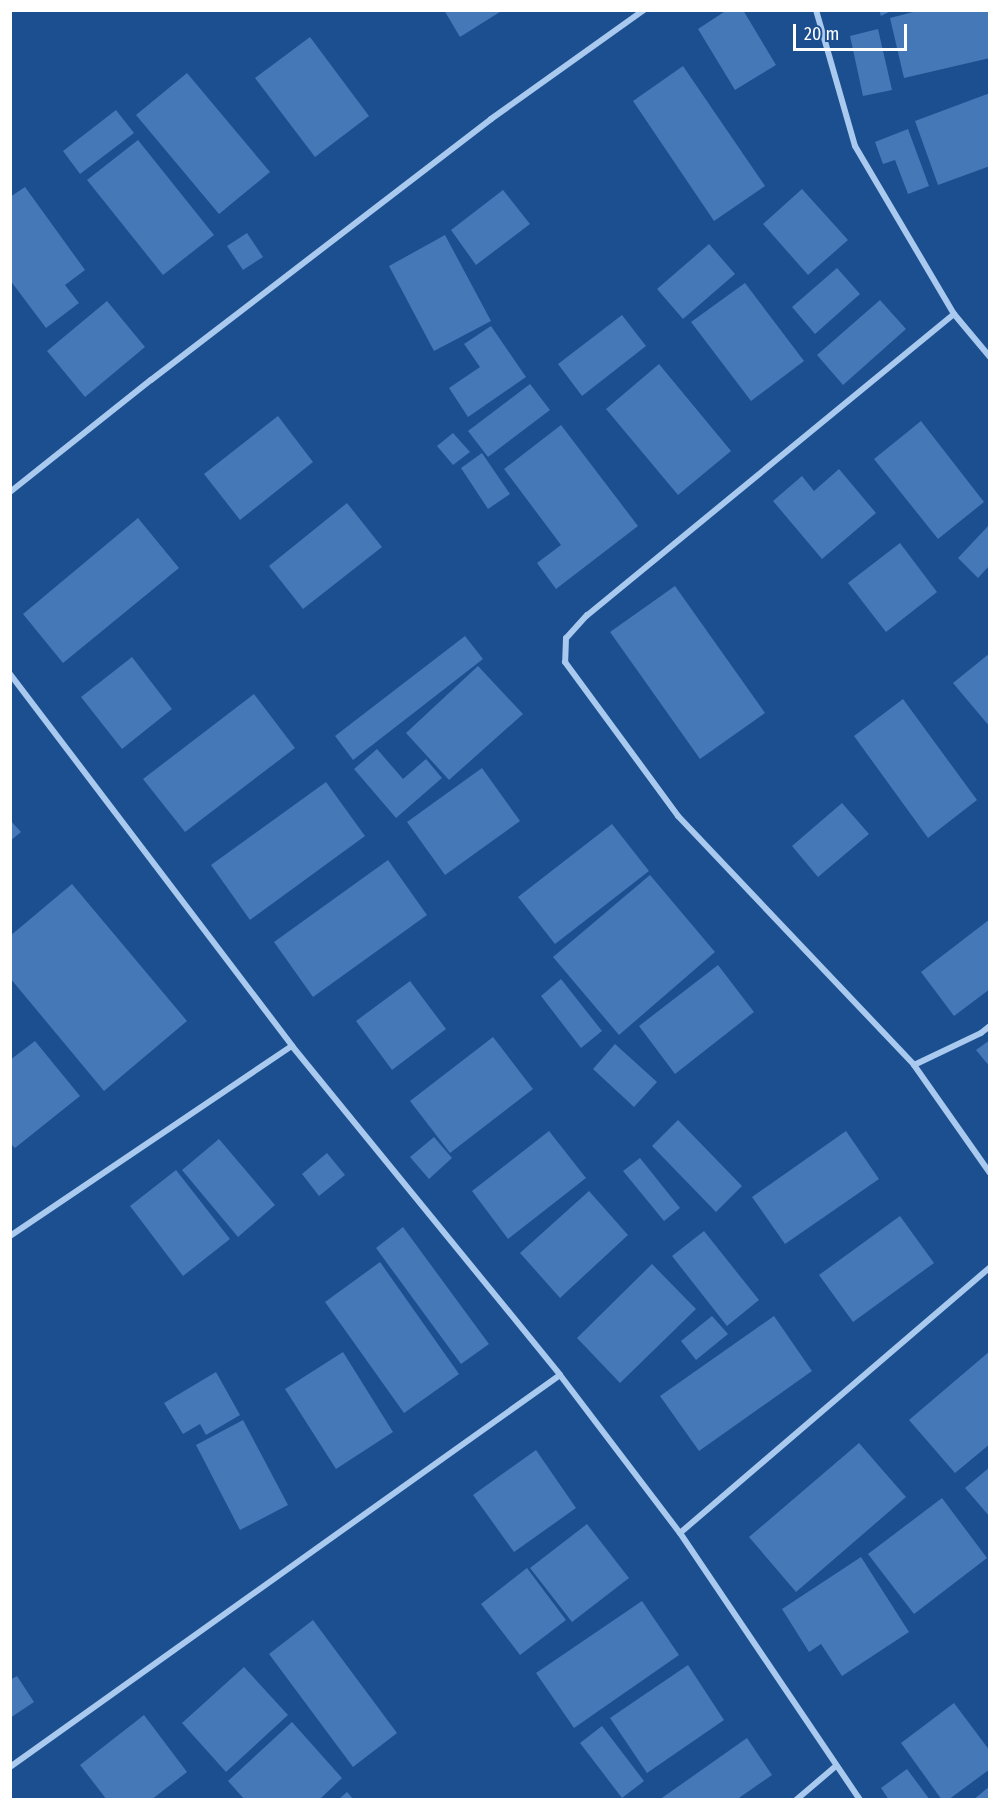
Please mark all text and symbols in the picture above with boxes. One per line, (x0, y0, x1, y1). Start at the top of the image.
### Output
scale bar (796, 12, 910, 50)
text: 20 m (804, 23, 839, 45)

